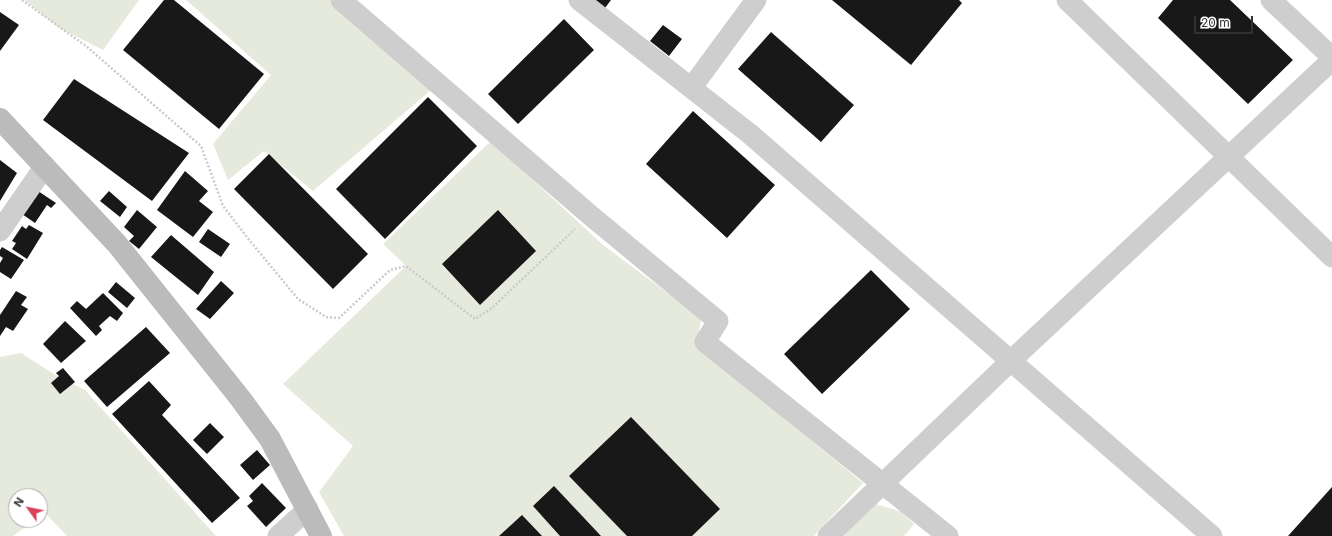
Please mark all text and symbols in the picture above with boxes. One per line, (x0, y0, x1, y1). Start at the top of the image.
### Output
scale bar (1196, 8, 1255, 34)
text: 20 m (1201, 15, 1230, 30)
north arrow (8, 488, 48, 528)
text: N (11, 495, 27, 509)

